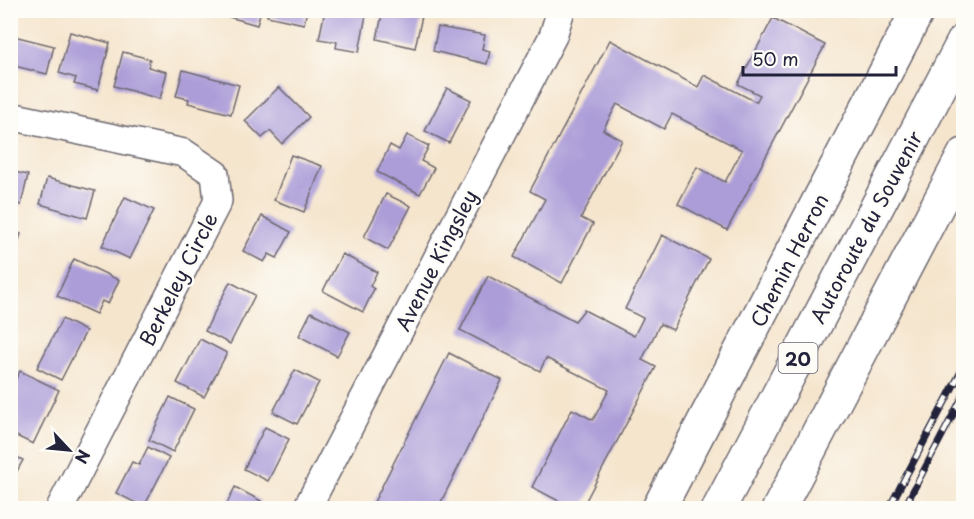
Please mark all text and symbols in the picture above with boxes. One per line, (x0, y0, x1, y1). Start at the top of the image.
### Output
scale bar (743, 39, 896, 77)
text: 50 m (752, 45, 799, 72)
street label: Autoroute du Souvenir (803, 125, 929, 329)
street label: Avenue Kingsley (387, 184, 485, 336)
street label: Chemin Herron (742, 188, 836, 332)
street label: Berkeley Circle (131, 207, 225, 351)
road number: 20 (778, 343, 818, 373)
north arrow (39, 420, 99, 480)
text: N (70, 446, 97, 468)

